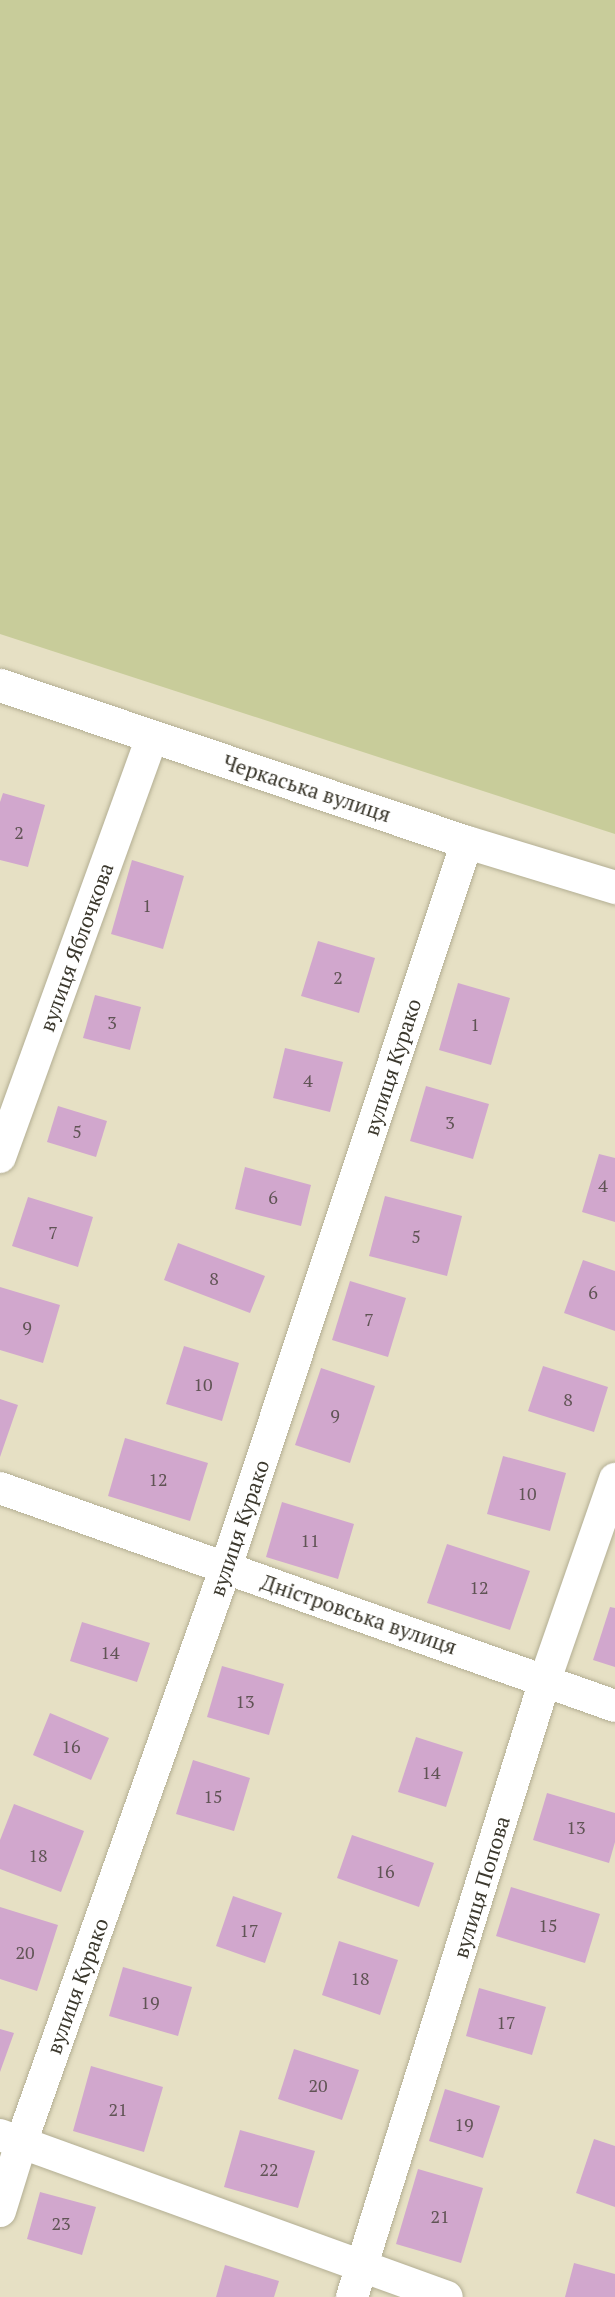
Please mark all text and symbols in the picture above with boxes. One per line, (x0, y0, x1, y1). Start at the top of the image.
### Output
street label: Черкаська вулиця (220, 749, 394, 827)
house number: 2 (14, 821, 24, 843)
street label: вулиця Яблочкова (34, 859, 118, 1035)
house number: 1 (142, 894, 152, 916)
house number: 2 (333, 966, 343, 988)
street label: вулиця Курако (358, 995, 426, 1139)
house number: 3 (107, 1011, 117, 1033)
house number: 1 (470, 1013, 480, 1035)
house number: 4 (303, 1069, 313, 1091)
house number: 3 (445, 1111, 455, 1133)
house number: 5 (72, 1120, 82, 1142)
house number: 4 (598, 1174, 608, 1196)
house number: 6 (268, 1186, 278, 1208)
house number: 7 (48, 1221, 58, 1243)
house number: 5 (411, 1225, 421, 1247)
house number: 8 (209, 1267, 219, 1289)
house number: 6 (588, 1281, 598, 1303)
house number: 7 (364, 1308, 374, 1330)
house number: 9 (22, 1316, 32, 1338)
house number: 10 (193, 1373, 213, 1395)
house number: 8 (563, 1388, 573, 1410)
house number: 9 (330, 1404, 340, 1426)
street label: вулиця Курако (204, 1456, 274, 1600)
house number: 12 (148, 1468, 168, 1490)
house number: 10 (517, 1482, 537, 1504)
house number: 11 (300, 1529, 320, 1551)
street label: Дністровська вулиця (258, 1569, 460, 1659)
house number: 12 (469, 1576, 489, 1598)
house number: 14 (100, 1641, 120, 1663)
house number: 13 (235, 1690, 255, 1712)
house number: 16 (61, 1735, 81, 1757)
house number: 14 (421, 1761, 441, 1783)
house number: 15 (203, 1785, 223, 1807)
street label: вулиця Попова (447, 1813, 515, 1961)
house number: 13 (566, 1816, 586, 1838)
house number: 18 (28, 1844, 48, 1866)
house number: 16 (375, 1860, 395, 1882)
house number: 15 (538, 1914, 558, 1936)
street label: вулиця Курако (41, 1915, 113, 2057)
house number: 17 (239, 1919, 259, 1941)
house number: 20 (15, 1941, 35, 1963)
house number: 18 (350, 1967, 370, 1989)
house number: 19 (140, 1991, 160, 2013)
house number: 17 (496, 2011, 516, 2033)
house number: 20 (308, 2074, 328, 2096)
house number: 21 (108, 2098, 128, 2120)
house number: 19 (454, 2113, 474, 2135)
house number: 22 (259, 2158, 279, 2180)
house number: 21 (430, 2205, 450, 2227)
house number: 23 (51, 2212, 71, 2234)

